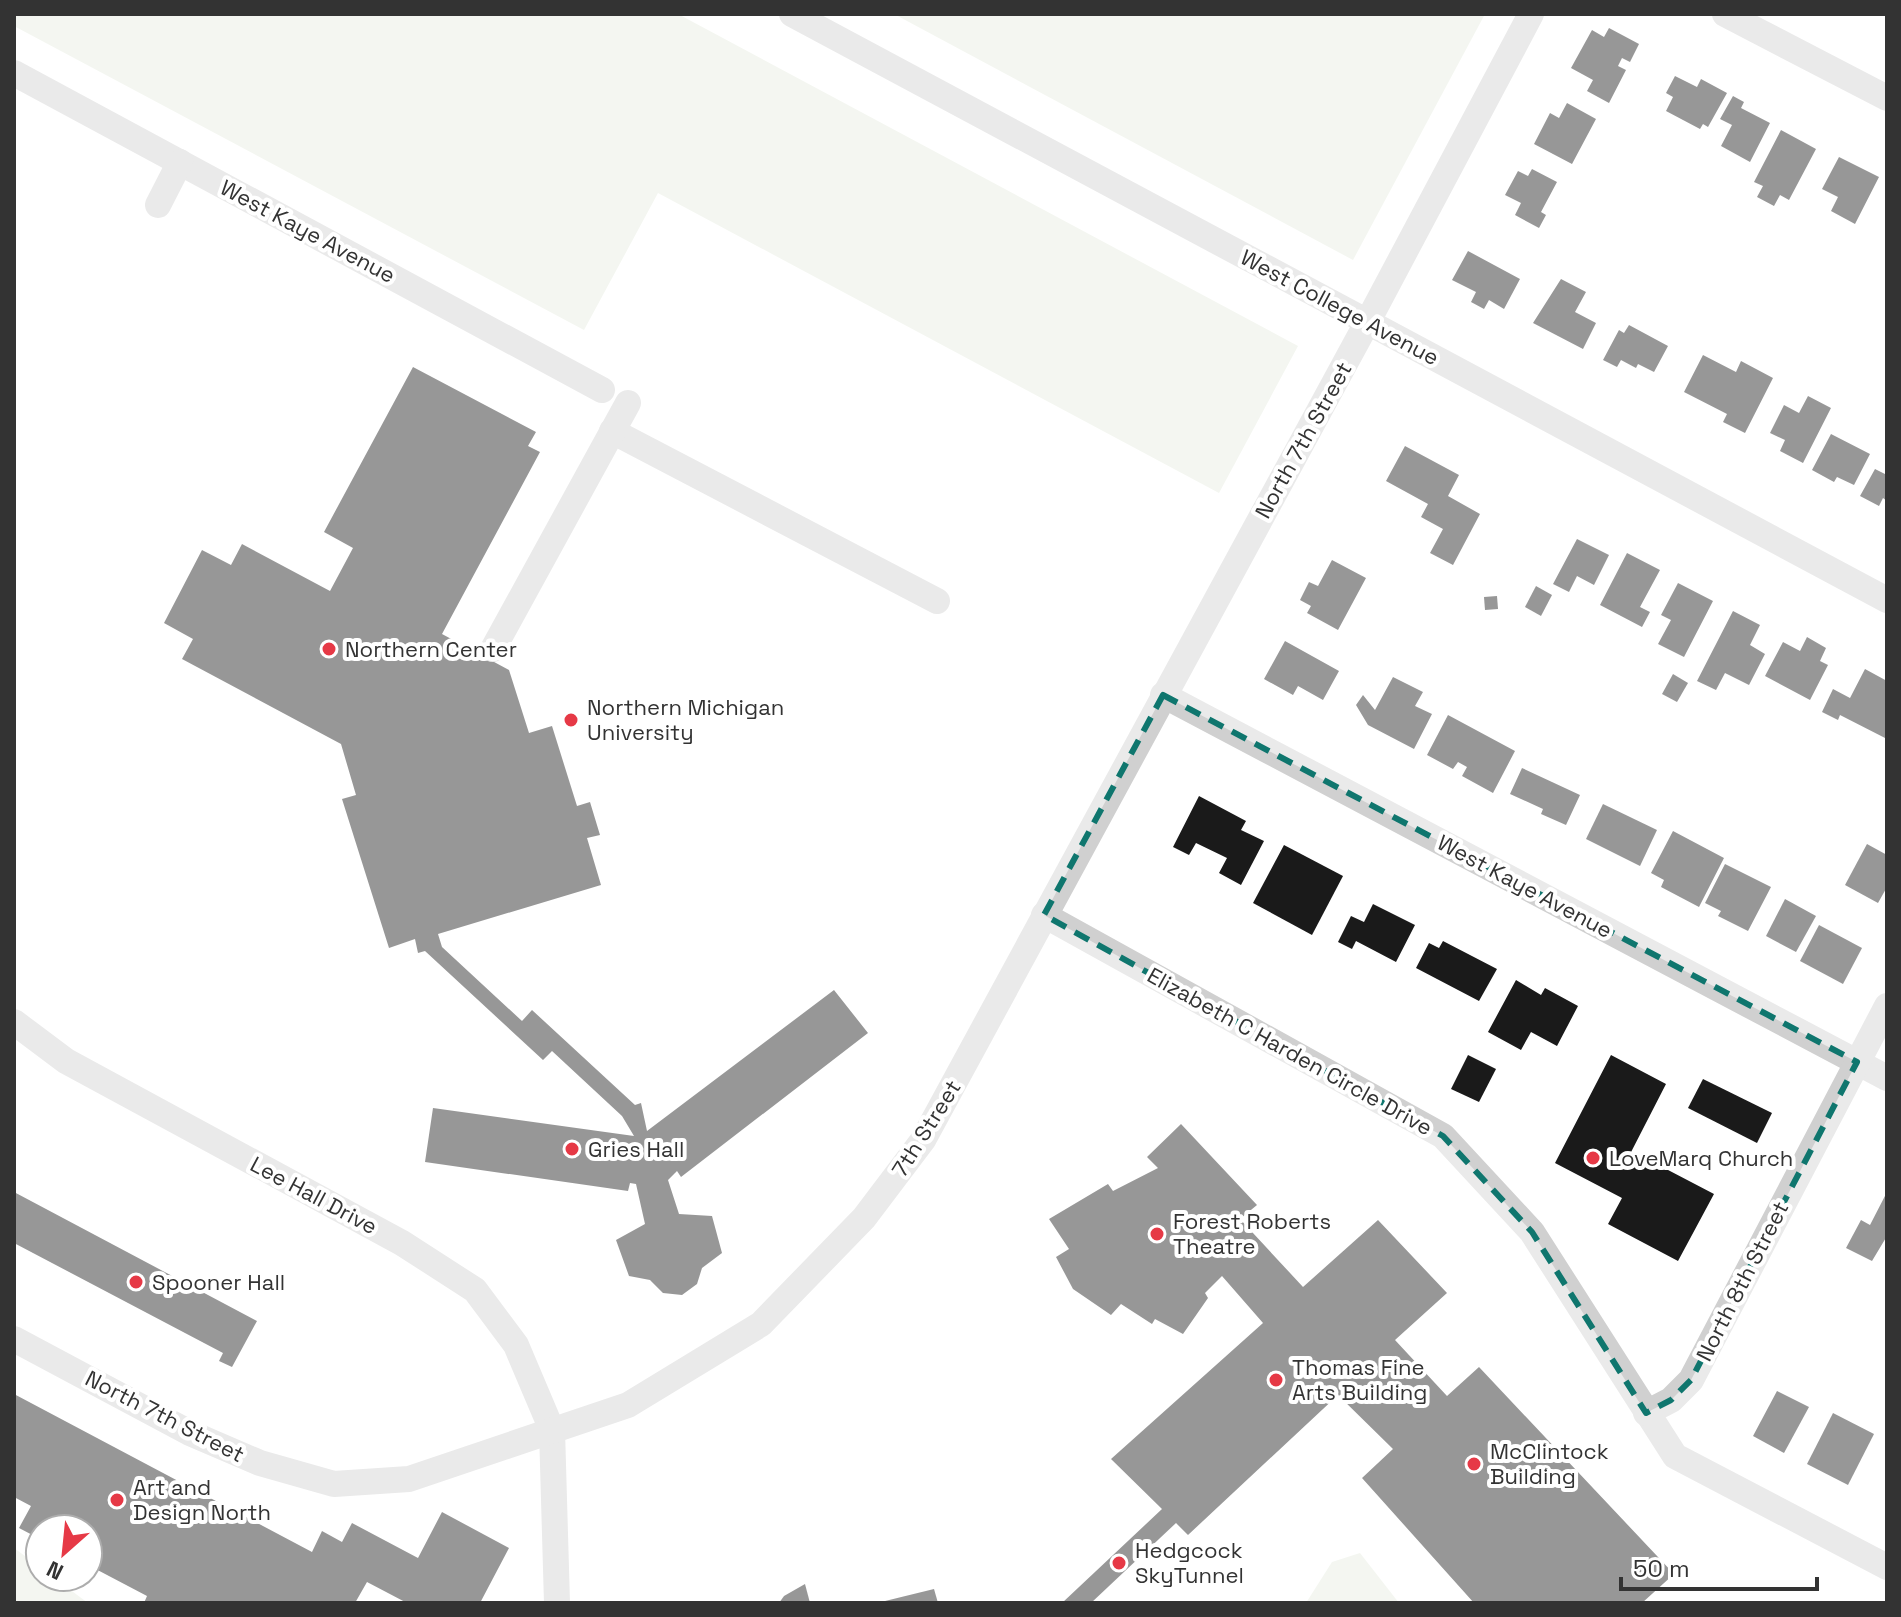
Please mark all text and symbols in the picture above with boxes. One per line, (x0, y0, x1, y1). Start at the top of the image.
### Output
street label: West Kaye Avenue (216, 173, 400, 289)
street label: West College Avenue (1236, 243, 1444, 371)
street label: North 7th Street (1248, 357, 1358, 523)
place label: Northern Center (345, 635, 517, 663)
marker: Northern Center (320, 640, 338, 658)
place label: Northern Michigan University (587, 693, 784, 746)
marker: Northern Michigan University (562, 711, 580, 729)
street label: West Kaye Avenue (1433, 828, 1617, 944)
street label: Elizabeth C Harden Circle Drive (1143, 961, 1437, 1141)
street label: 7th Street (885, 1074, 967, 1182)
place label: Gries Hall (588, 1135, 684, 1163)
marker: Gries Hall (563, 1140, 581, 1158)
place label: LoveMarq Church (1609, 1144, 1793, 1172)
marker: LoveMarq Church (1584, 1149, 1602, 1167)
street label: Lee Hall Drive (246, 1150, 382, 1240)
street label: North 8th Street (1690, 1196, 1794, 1366)
place label: Forest Roberts Theatre (1173, 1207, 1331, 1260)
marker: Forest Roberts Theatre (1148, 1225, 1166, 1243)
place label: Spooner Hall (152, 1268, 285, 1296)
marker: Spooner Hall (127, 1273, 145, 1291)
place label: Thomas Fine Arts Building (1292, 1353, 1427, 1406)
street label: North 7th Street (81, 1364, 249, 1468)
marker: Thomas Fine Arts Building (1267, 1371, 1285, 1389)
place label: McClintock Building (1490, 1437, 1609, 1490)
marker: McClintock Building (1465, 1455, 1483, 1473)
place label: Art and Design North (133, 1473, 271, 1526)
marker: Art and Design North (108, 1491, 126, 1509)
north arrow (24, 1513, 104, 1593)
place label: Hedgcock SkyTunnel (1135, 1536, 1244, 1589)
scale bar (1621, 1541, 1817, 1591)
text: 50 m (1633, 1553, 1690, 1584)
marker: Hedgcock SkyTunnel (1110, 1554, 1128, 1572)
text: N (42, 1555, 68, 1587)

